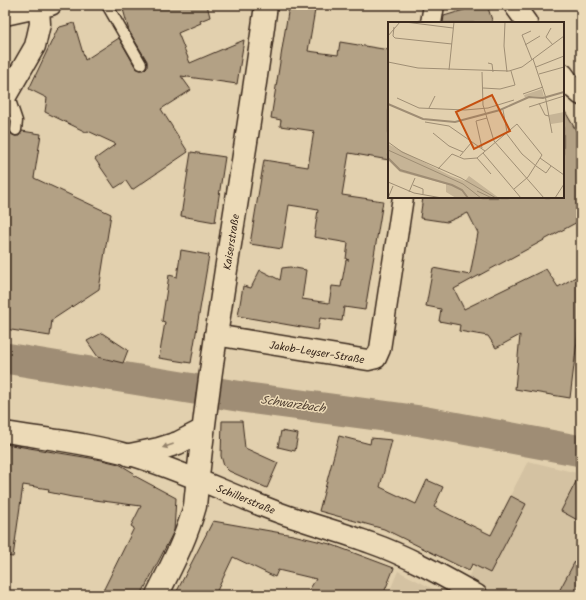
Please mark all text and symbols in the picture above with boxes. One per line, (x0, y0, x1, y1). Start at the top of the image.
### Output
inset map (388, 22, 564, 198)
street label: Kaiserstraße (219, 213, 245, 272)
street label: Jakob-Leyser-Straße (268, 337, 366, 369)
water label: Schwarzbach (260, 391, 328, 419)
one-way arrow (161, 444, 173, 450)
street label: Schillerstraße (213, 480, 278, 520)

